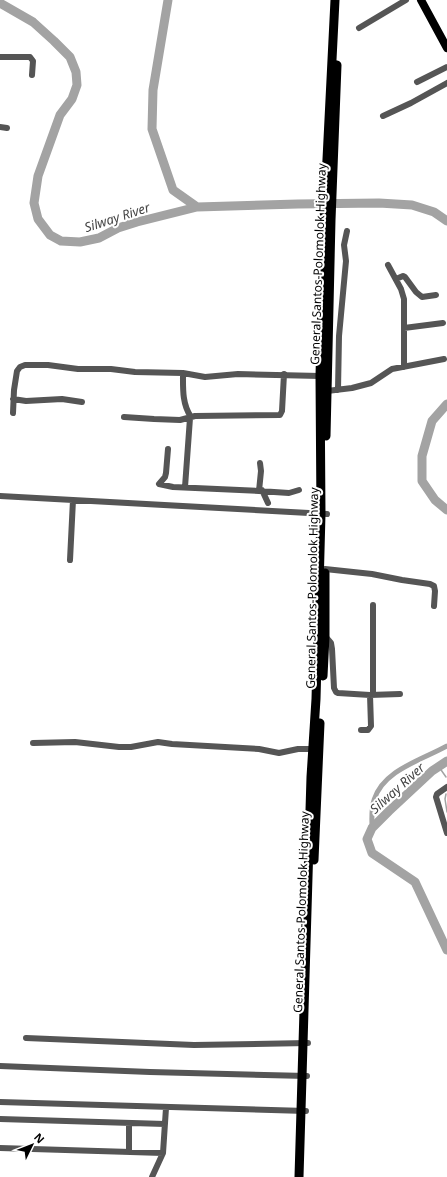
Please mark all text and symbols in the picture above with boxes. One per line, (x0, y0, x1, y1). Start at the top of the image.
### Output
street label: General Santos-Polomolok Highway (306, 162, 330, 365)
water label: Silway River (82, 198, 153, 236)
street label: General Santos-Polomolok Highway (302, 486, 322, 689)
water label: Silway River (366, 758, 429, 817)
street label: General Santos-Polomolok Highway (289, 810, 313, 1013)
north arrow (12, 1125, 52, 1165)
text: N (31, 1129, 48, 1146)

